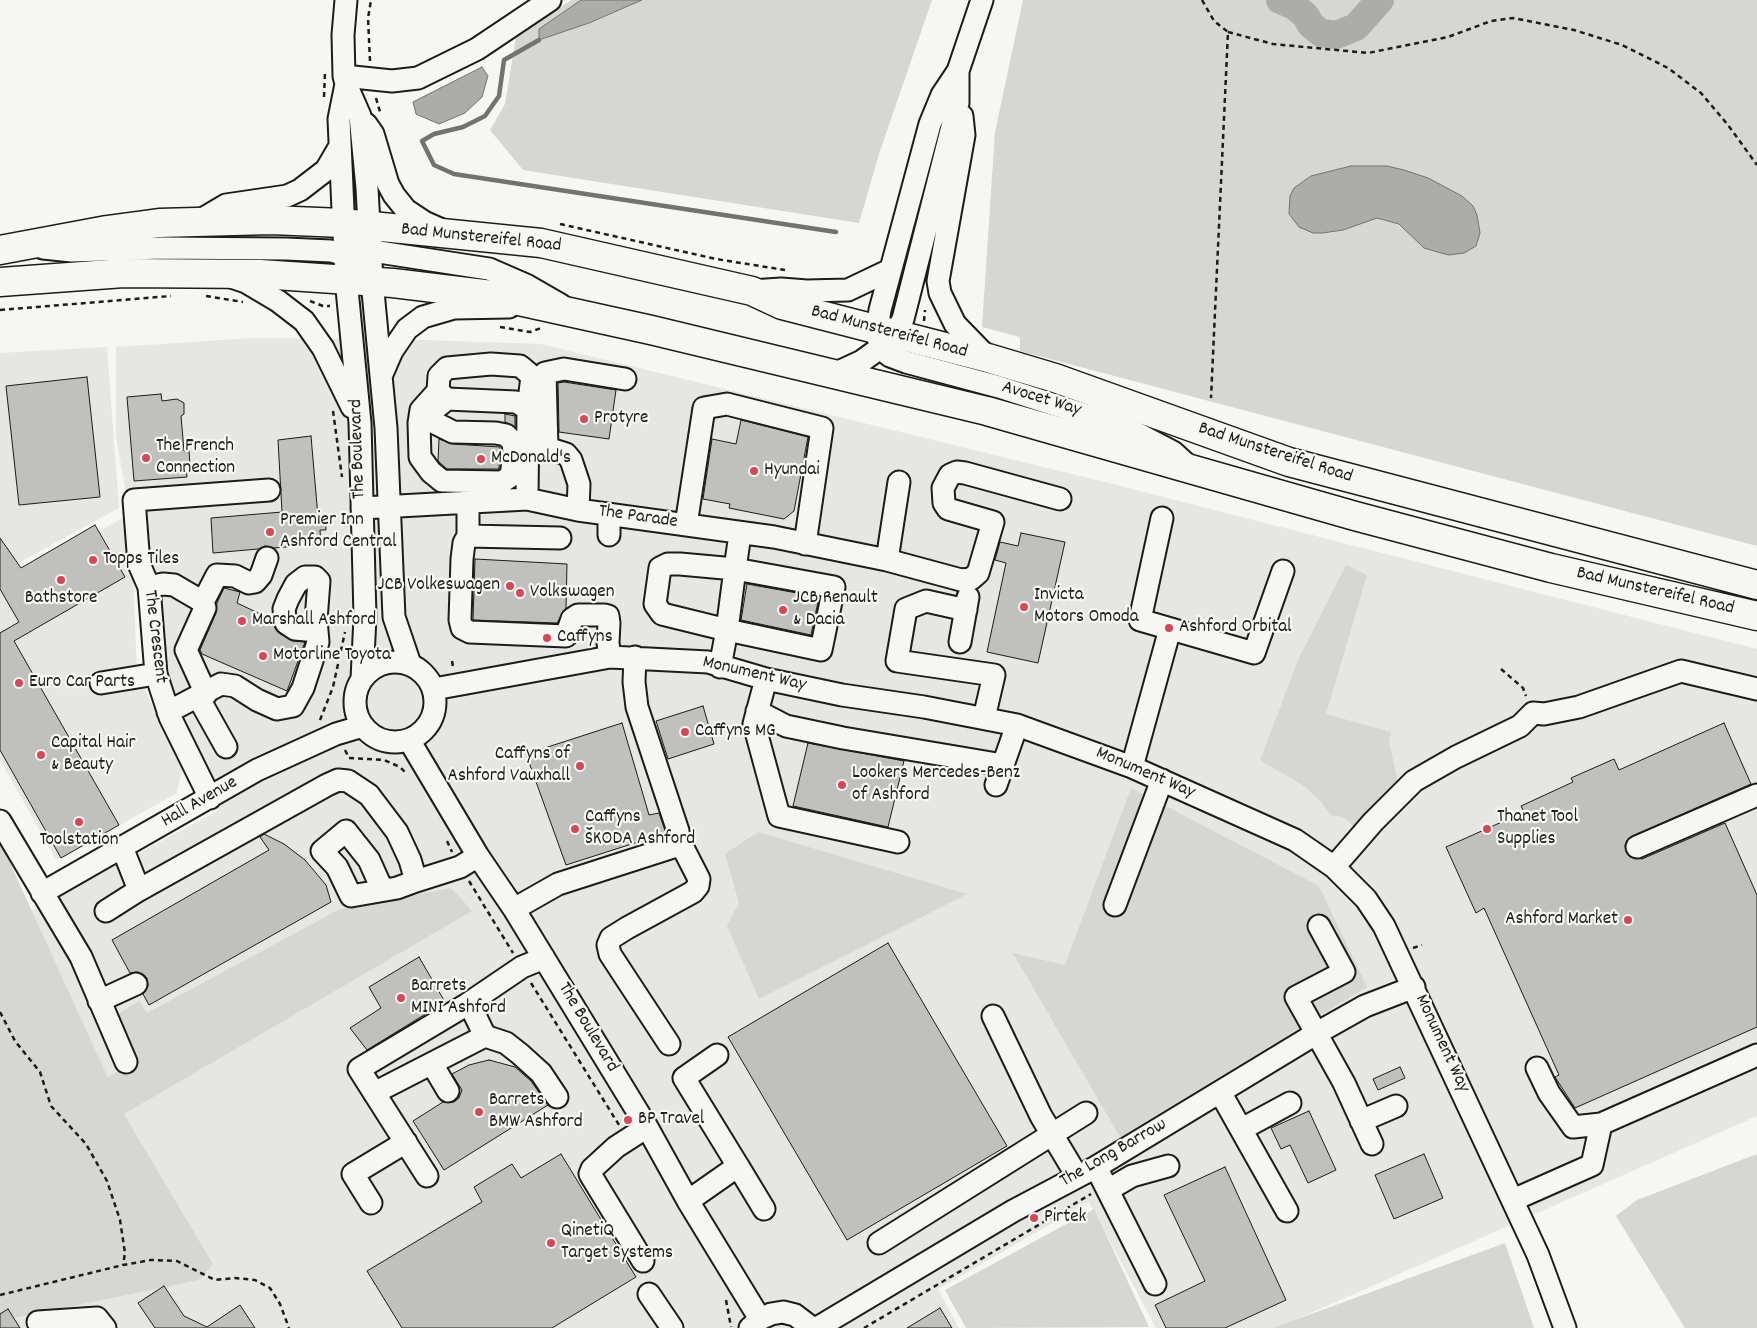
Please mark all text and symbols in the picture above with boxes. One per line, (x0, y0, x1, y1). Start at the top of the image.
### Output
street label: Bad Munstereifel Road (400, 219, 562, 259)
street label: Bad Munstereifel Road (808, 301, 970, 365)
street label: Avocet Way (999, 377, 1083, 423)
street label: The Boulevard (346, 398, 372, 500)
place label: Protyre (594, 408, 648, 430)
marker: Protyre (578, 413, 590, 425)
street label: Bad Munstereifel Road (1195, 418, 1355, 490)
place label: The French Connection (156, 436, 235, 480)
place label: McDonald's (491, 448, 571, 470)
marker: The French Connection (140, 452, 152, 464)
marker: McDonald's (475, 453, 487, 465)
place label: Hyundai (764, 460, 820, 482)
marker: Hyundai (748, 465, 760, 477)
street label: The Parade (597, 501, 679, 535)
place label: Premier Inn Ashford Central (280, 510, 397, 554)
marker: Premier Inn Ashford Central (264, 526, 276, 538)
place label: Topps Tiles (103, 549, 179, 571)
marker: Topps Tiles (87, 554, 99, 566)
street label: Bad Munstereifel Road (1574, 563, 1736, 621)
marker: Bathstore (55, 574, 67, 586)
place label: JCB Volkeswagen (377, 575, 500, 597)
marker: JCB Volkeswagen (504, 580, 516, 592)
place label: Volkswagen (530, 582, 615, 604)
place label: Invicta Motors Omoda (1034, 585, 1139, 629)
marker: Volkswagen (514, 587, 526, 599)
place label: Bathstore (25, 588, 97, 610)
place label: JCB Renault & Dacia (793, 588, 878, 632)
street label: The Crescent (137, 589, 171, 685)
marker: Invicta Motors Omoda (1018, 601, 1030, 613)
marker: JCB Renault & Dacia (777, 604, 789, 616)
place label: Marshall Ashford (252, 610, 376, 632)
marker: Marshall Ashford (236, 615, 248, 627)
place label: Ashford Orbital (1179, 617, 1292, 639)
marker: Ashford Orbital (1163, 622, 1175, 634)
place label: Caffyns (557, 627, 613, 649)
marker: Caffyns (541, 632, 553, 644)
place label: Motorline Toyota (273, 645, 391, 667)
marker: Motorline Toyota (257, 650, 269, 662)
street label: Monument Way (700, 652, 808, 698)
place label: Euro Car Parts (29, 672, 135, 694)
marker: Euro Car Parts (13, 677, 25, 689)
place label: Caffyns MG (695, 721, 776, 743)
marker: Caffyns MG (679, 726, 691, 738)
place label: Capital Hair & Beauty (51, 733, 135, 777)
street label: Monument Way (1092, 743, 1198, 805)
place label: Caffyns of Ashford Vauxhall (448, 744, 570, 788)
marker: Capital Hair & Beauty (35, 749, 47, 761)
marker: Caffyns of Ashford Vauxhall (574, 760, 586, 772)
place label: Lookers Mercedes-Benz of Ashford (852, 763, 1020, 807)
street label: Hall Avenue (158, 772, 242, 834)
marker: Lookers Mercedes-Benz of Ashford (836, 779, 848, 791)
place label: Caffyns ŠKODA Ashford (585, 807, 695, 851)
place label: Thanet Tool Supplies (1497, 807, 1578, 851)
marker: Toolstation (73, 816, 85, 828)
marker: Caffyns ŠKODA Ashford (569, 823, 581, 835)
marker: Thanet Tool Supplies (1481, 823, 1493, 835)
place label: Toolstation (40, 830, 118, 852)
place label: Ashford Market (1505, 909, 1618, 931)
marker: Ashford Market (1622, 914, 1634, 926)
place label: Barrets MINI Ashford (411, 976, 506, 1020)
street label: The Boulevard (551, 979, 623, 1077)
street label: Monument Way (1408, 991, 1474, 1097)
marker: Barrets MINI Ashford (395, 992, 407, 1004)
place label: Barrets BMW Ashford (489, 1090, 583, 1134)
marker: Barrets BMW Ashford (473, 1106, 485, 1118)
place label: BP Travel (638, 1109, 704, 1131)
marker: BP Travel (622, 1114, 634, 1126)
street label: The Long Barrow (1057, 1114, 1171, 1194)
place label: Pirtek (1044, 1207, 1086, 1229)
marker: Pirtek (1028, 1212, 1040, 1224)
place label: QinetiQ Target Systems (561, 1221, 673, 1265)
marker: QinetiQ Target Systems (545, 1237, 557, 1249)

